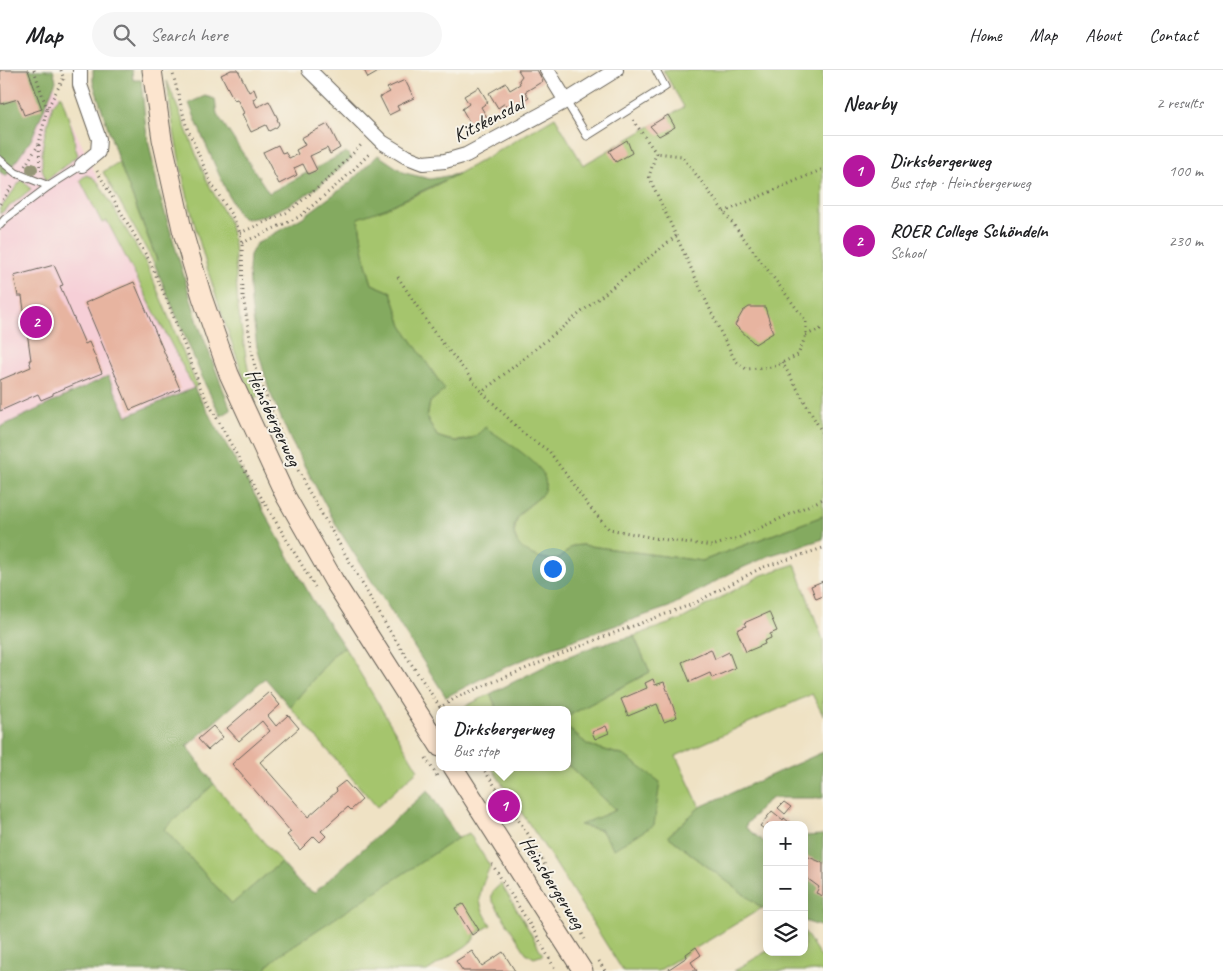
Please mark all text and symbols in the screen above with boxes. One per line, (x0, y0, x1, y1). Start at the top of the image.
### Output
search box (92, 12, 442, 57)
text: Map (25, 20, 62, 50)
icon: search (110, 21, 138, 49)
text: Search here (150, 23, 228, 47)
text: Home (969, 24, 1002, 46)
text: Map (1030, 24, 1057, 46)
text: About (1085, 24, 1121, 46)
text: Contact (1149, 24, 1198, 46)
street label: Kitskensdal (449, 89, 531, 148)
text: Nearby (843, 90, 896, 116)
text: 2 results (1156, 93, 1203, 113)
text: Dirksbergerweg (890, 149, 991, 173)
text: 1 (855, 161, 863, 181)
text: 100 m (1169, 161, 1203, 181)
text: Bus stop · Heinsbergerweg (890, 173, 1030, 193)
text: ROER College Schöndeln (890, 219, 1048, 243)
text: 2 (855, 231, 863, 251)
text: 230 m (1169, 231, 1203, 251)
text: School (890, 243, 924, 263)
pin: 2 (20, 303, 52, 341)
street label: Heinsbergerweg (240, 365, 308, 472)
your location (540, 556, 566, 582)
popup (436, 706, 571, 771)
text: Dirksbergerweg (453, 717, 554, 741)
text: Bus stop (453, 741, 499, 761)
pin: 1 (488, 787, 520, 825)
map controls (763, 821, 808, 956)
button: + (763, 821, 808, 866)
street label: Heinsbergerweg (514, 831, 592, 935)
button: − (763, 866, 808, 911)
button: layers (763, 911, 808, 956)

